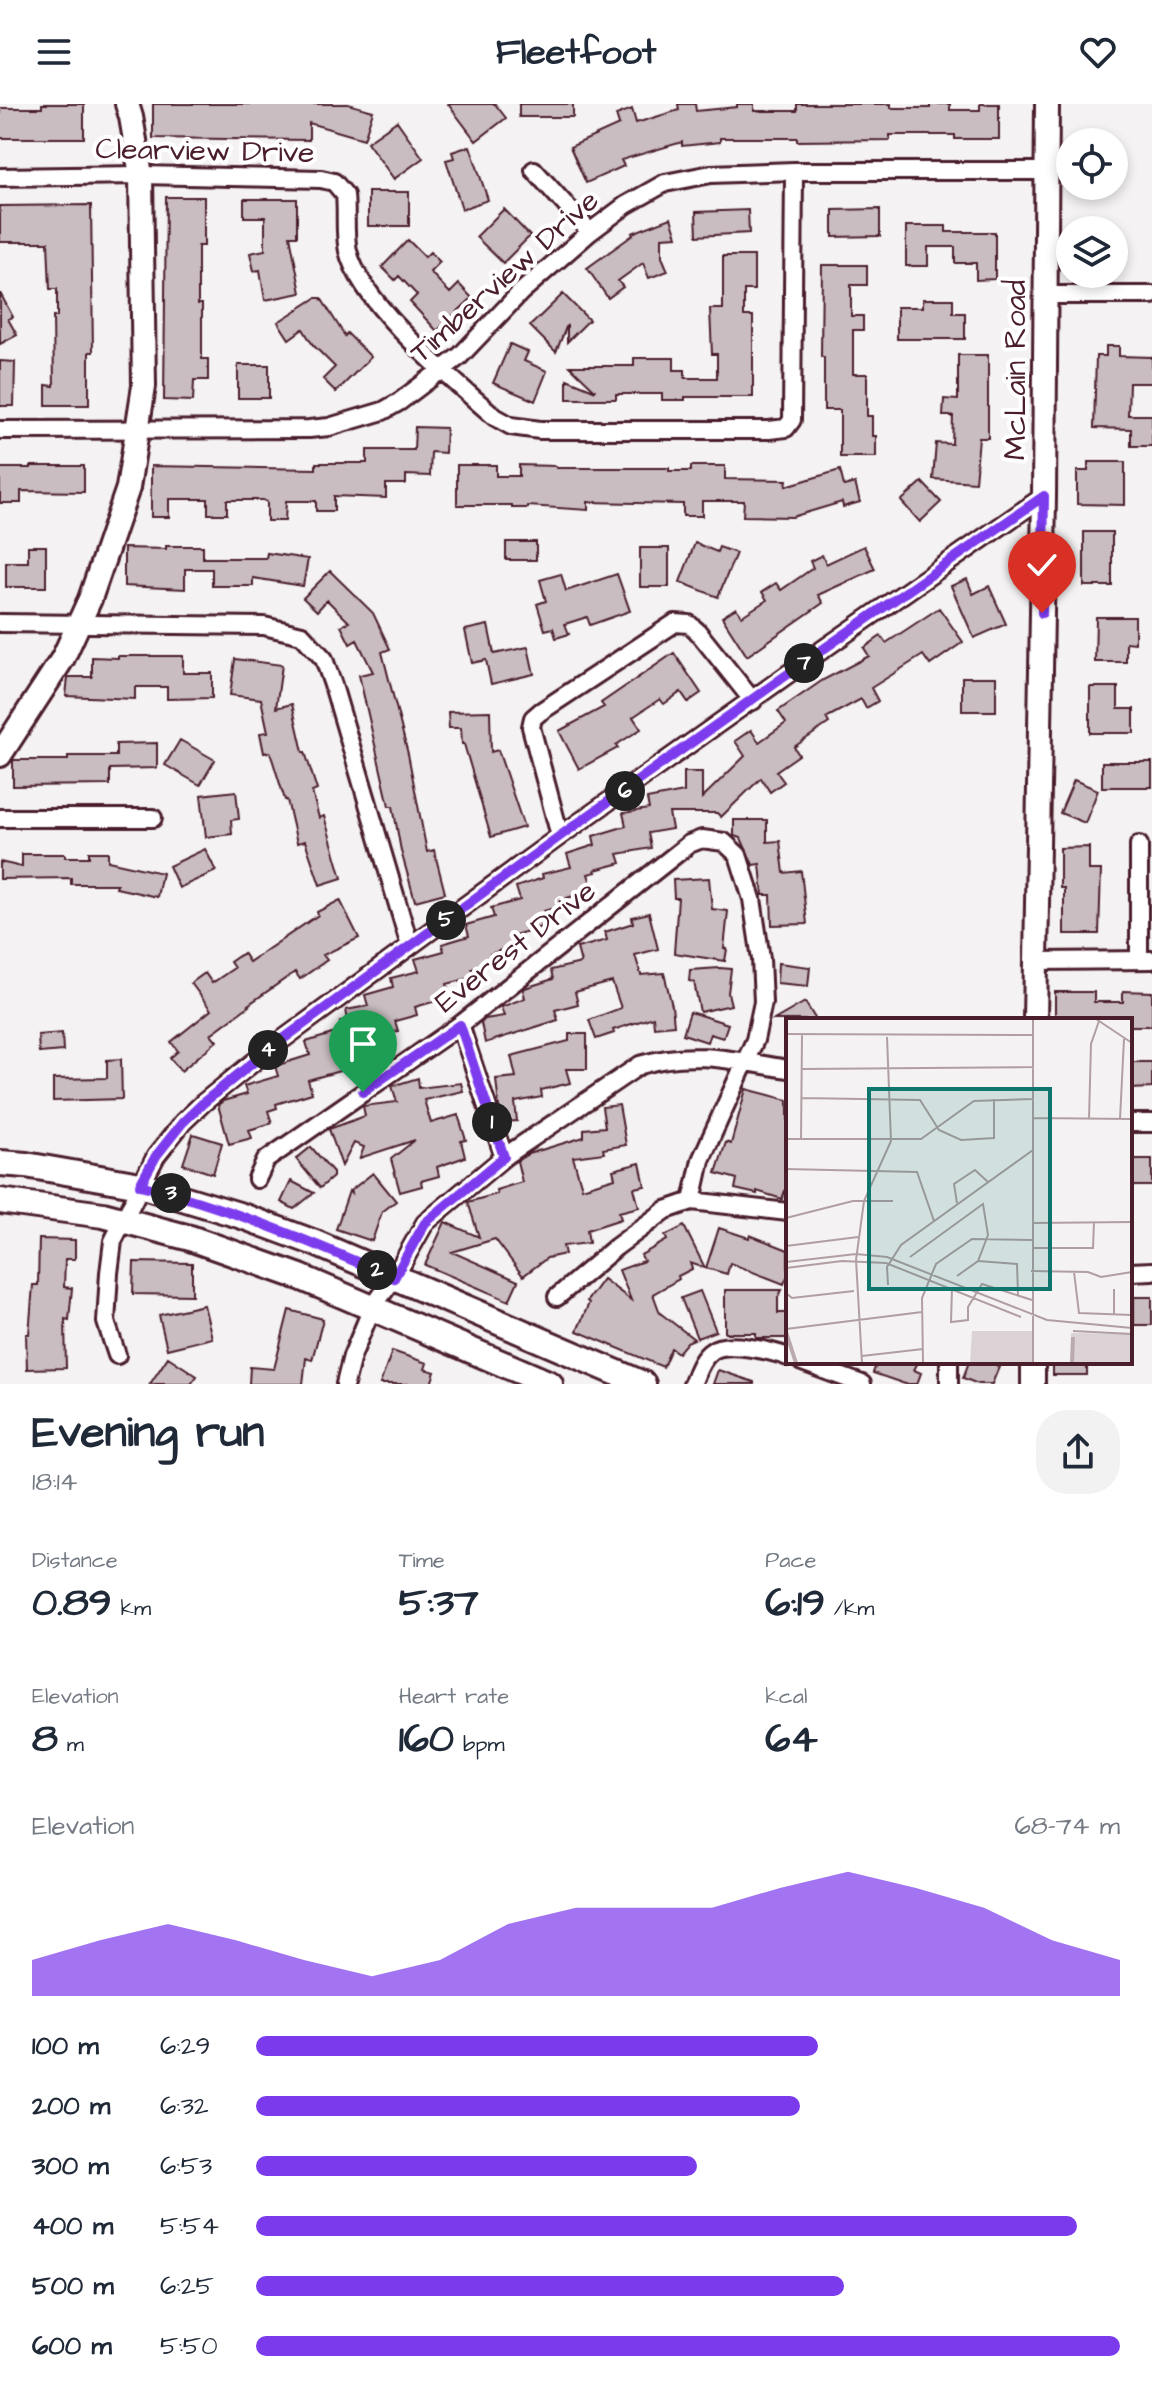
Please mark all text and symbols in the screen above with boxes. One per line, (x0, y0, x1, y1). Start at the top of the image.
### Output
text: Fleetfoot (496, 27, 656, 78)
icon: menu (32, 30, 76, 74)
icon: heart (1076, 30, 1120, 74)
street label: Clearview Drive (95, 128, 315, 174)
map controls (1056, 128, 1128, 288)
button: locate (1056, 128, 1128, 200)
street label: Timberview Drive (401, 180, 608, 373)
button: layers (1056, 216, 1128, 288)
street label: McLain Road (995, 280, 1037, 460)
pin (1008, 531, 1076, 613)
icon: check (1020, 543, 1064, 587)
pin: 7 (784, 643, 824, 683)
text: 7 (797, 647, 811, 678)
pin: 6 (605, 771, 645, 811)
text: 6 (618, 775, 632, 806)
street label: Everest Drive (426, 871, 605, 1023)
pin: 5 (426, 900, 466, 940)
text: 5 (438, 904, 454, 935)
pin (329, 1010, 397, 1092)
inset map (786, 1018, 1132, 1364)
icon: arrive (341, 1022, 385, 1066)
pin: 4 (248, 1030, 288, 1070)
text: 4 (261, 1034, 275, 1065)
pin: 1 (472, 1102, 512, 1142)
text: 1 (491, 1106, 493, 1137)
pin: 3 (151, 1173, 191, 1213)
text: 3 (165, 1177, 177, 1208)
pin: 2 (357, 1250, 397, 1290)
text: 2 (371, 1254, 383, 1285)
text: Evening run (32, 1403, 264, 1464)
button: share (1036, 1410, 1120, 1494)
text: 18:14 (32, 1464, 78, 1500)
text: Distance (32, 1545, 118, 1576)
text: Time (399, 1545, 445, 1576)
text: Pace (765, 1545, 816, 1576)
text: 0.89 (32, 1576, 112, 1631)
text: 5:37 (399, 1576, 479, 1631)
text: 6:19 (765, 1576, 825, 1631)
text: km (112, 1593, 151, 1624)
text: /km (825, 1593, 874, 1624)
text: Elevation (32, 1681, 119, 1712)
text: Heart rate (399, 1681, 509, 1712)
text: kcal (765, 1681, 807, 1712)
text: 8 (32, 1712, 58, 1767)
text: 160 (399, 1712, 454, 1767)
text: 64 (765, 1712, 818, 1767)
text: m (58, 1729, 84, 1760)
text: bpm (454, 1729, 505, 1760)
text: Elevation (32, 1808, 134, 1844)
text: 68–74 m (1014, 1808, 1120, 1844)
text: 100 m (32, 2028, 99, 2064)
text: 6:29 (160, 2028, 210, 2064)
text: 200 m (32, 2088, 110, 2124)
text: 6:32 (160, 2088, 209, 2124)
text: 300 m (32, 2148, 109, 2184)
text: 6:53 (160, 2148, 212, 2184)
text: 400 m (32, 2208, 113, 2244)
text: 5:54 (160, 2208, 219, 2244)
text: 500 m (32, 2268, 114, 2304)
text: 6:25 (160, 2268, 214, 2304)
text: 600 m (32, 2328, 112, 2364)
text: 5:50 (160, 2328, 218, 2364)

